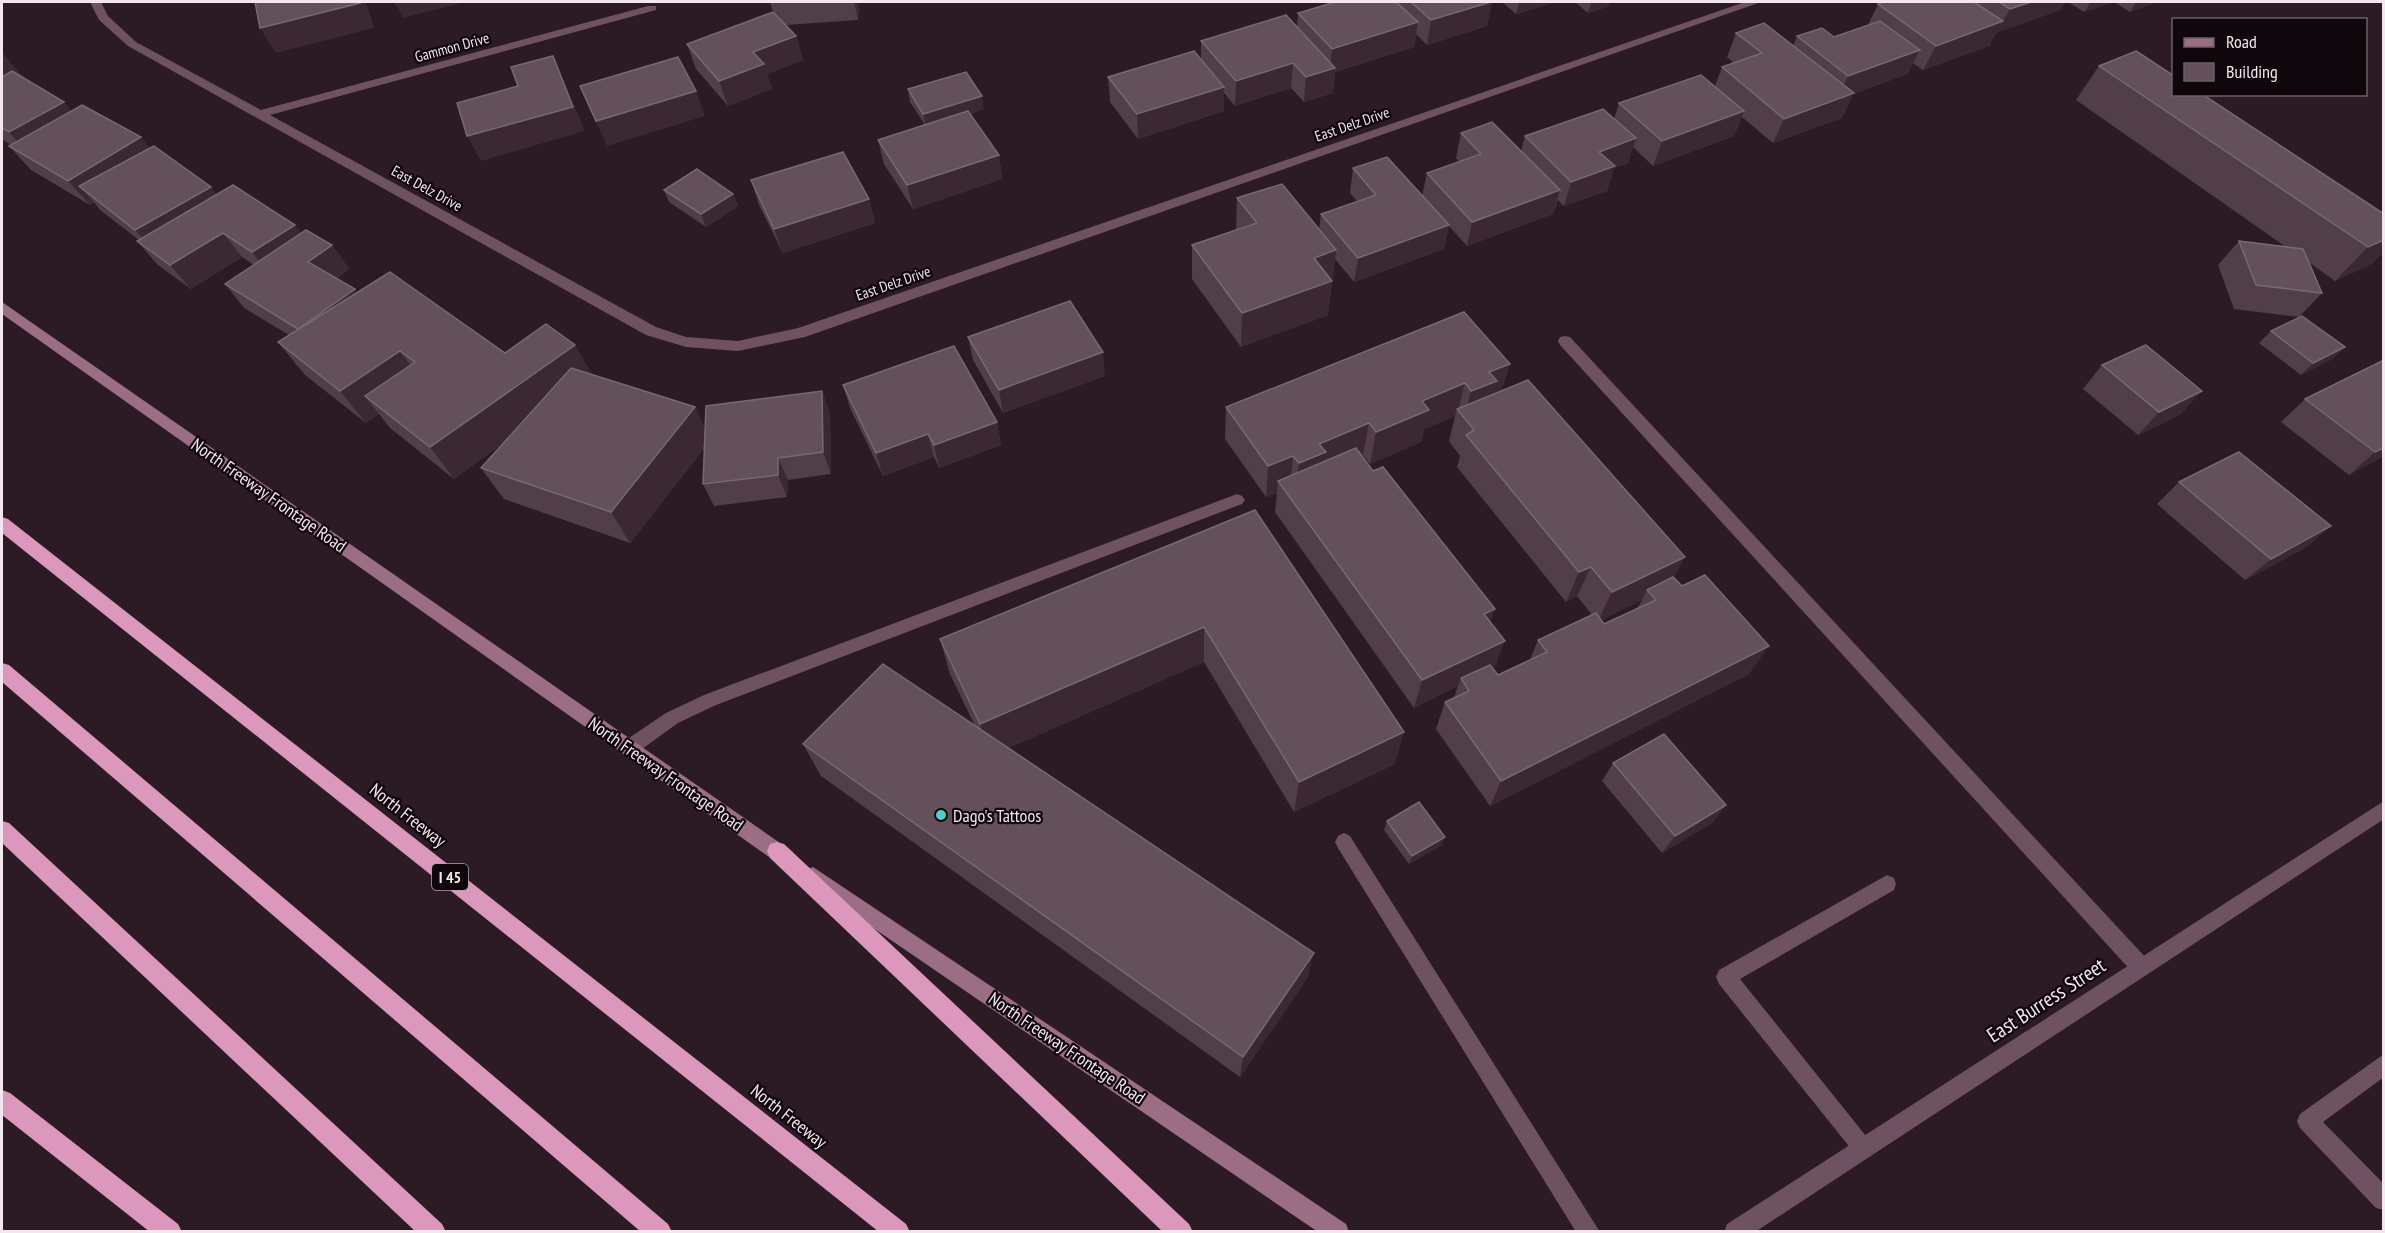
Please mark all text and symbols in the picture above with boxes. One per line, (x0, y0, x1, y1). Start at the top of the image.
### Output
legend (2172, 18, 2367, 96)
street label: Gammon Drive (413, 28, 491, 66)
text: Road (2226, 30, 2257, 53)
text: Building (2226, 60, 2278, 83)
street label: East Delz Drive (1312, 102, 1392, 146)
street label: East Delz Drive (388, 161, 466, 215)
street label: East Delz Drive (853, 261, 933, 305)
street label: North Freeway Frontage Road (187, 433, 351, 557)
street label: North Freeway Frontage Road (584, 712, 748, 836)
street label: North Freeway (365, 778, 451, 852)
place label: Dago's Tattoos (953, 804, 1041, 827)
marker: Dago's Tattoos (934, 808, 948, 822)
road number: I 45 (432, 864, 468, 890)
street label: East Burress Street (1982, 952, 2111, 1048)
street label: North Freeway Frontage Road (984, 987, 1150, 1109)
street label: North Freeway (746, 1079, 832, 1153)

